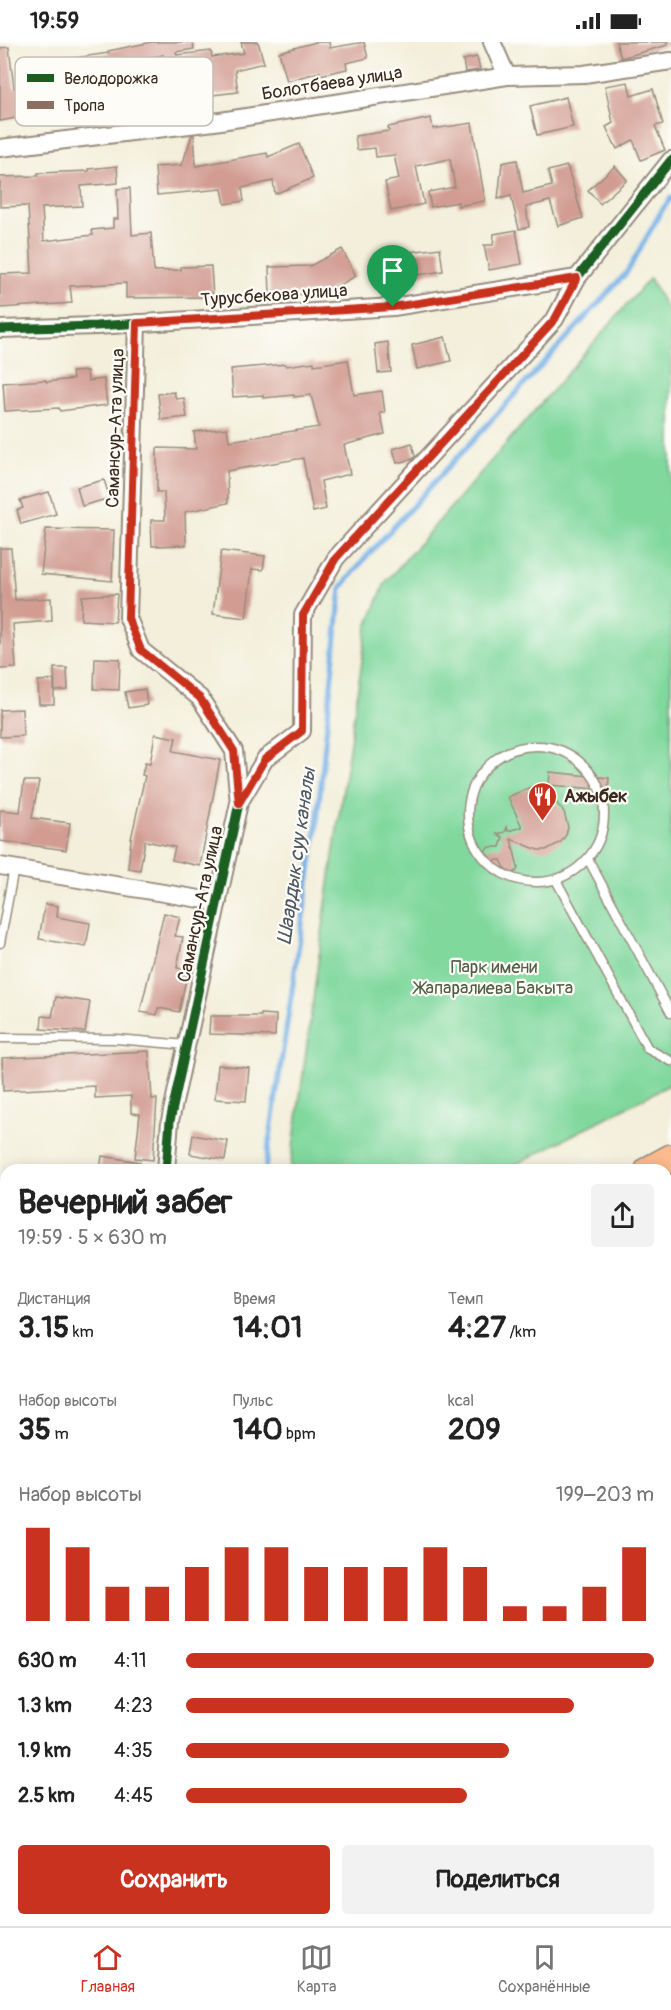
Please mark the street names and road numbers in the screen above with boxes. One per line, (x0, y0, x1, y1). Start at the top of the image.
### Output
street label: Болотбаева улица (260, 61, 404, 106)
street label: Турусбекова улица (200, 279, 348, 312)
street label: Самансур-Ата улица (101, 348, 130, 508)
street label: Самансур-Ата улица (173, 824, 228, 984)

